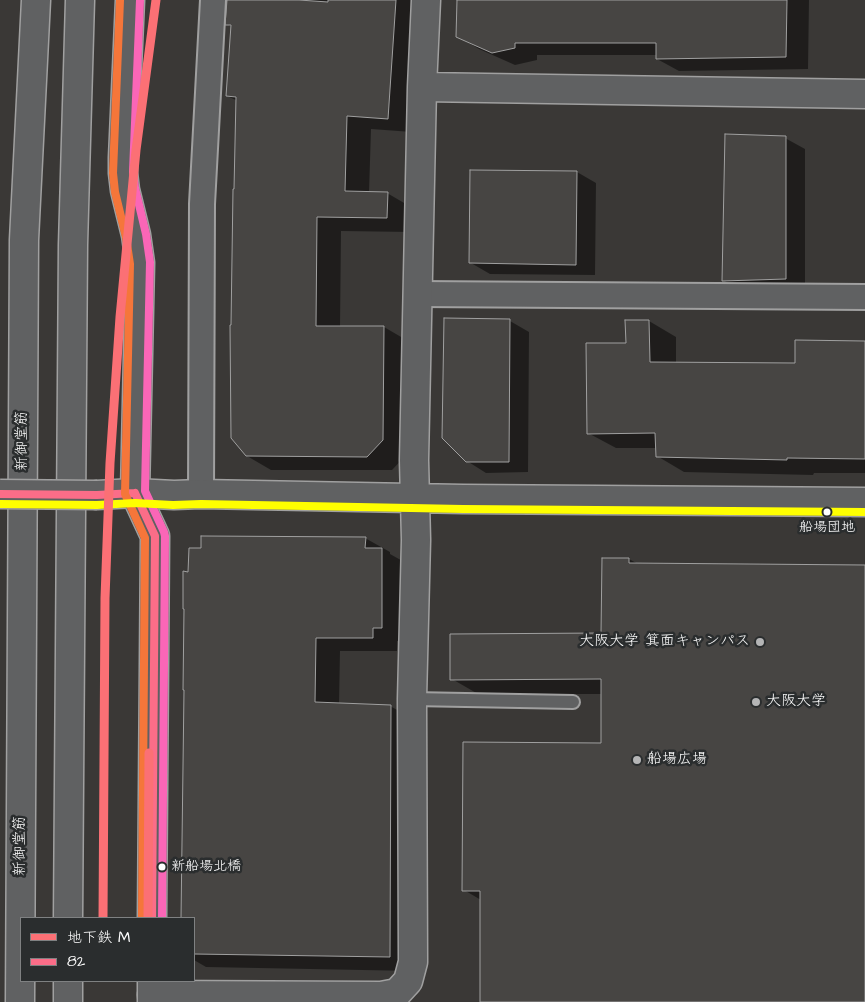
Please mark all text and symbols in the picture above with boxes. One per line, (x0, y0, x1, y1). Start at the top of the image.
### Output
street label: 新御堂筋 (14, 411, 32, 471)
marker: 船場団地 (822, 507, 832, 517)
place label: 船場団地 (799, 520, 855, 536)
place label: 大阪大学 箕面キャンパス (579, 633, 750, 651)
marker: 大阪大学 箕面キャンパス (754, 636, 766, 648)
place label: 大阪大学 (766, 693, 826, 711)
marker: 大阪大学 (750, 696, 762, 708)
place label: 船場広場 (647, 751, 707, 769)
marker: 船場広場 (631, 754, 643, 766)
street label: 新御堂筋 (12, 816, 30, 876)
place label: 新船場北橋 (171, 859, 241, 875)
marker: 新船場北橋 (157, 862, 167, 872)
legend (20, 917, 195, 982)
text: 地下鉄 M (67, 927, 130, 948)
text: 82 (67, 951, 85, 972)

